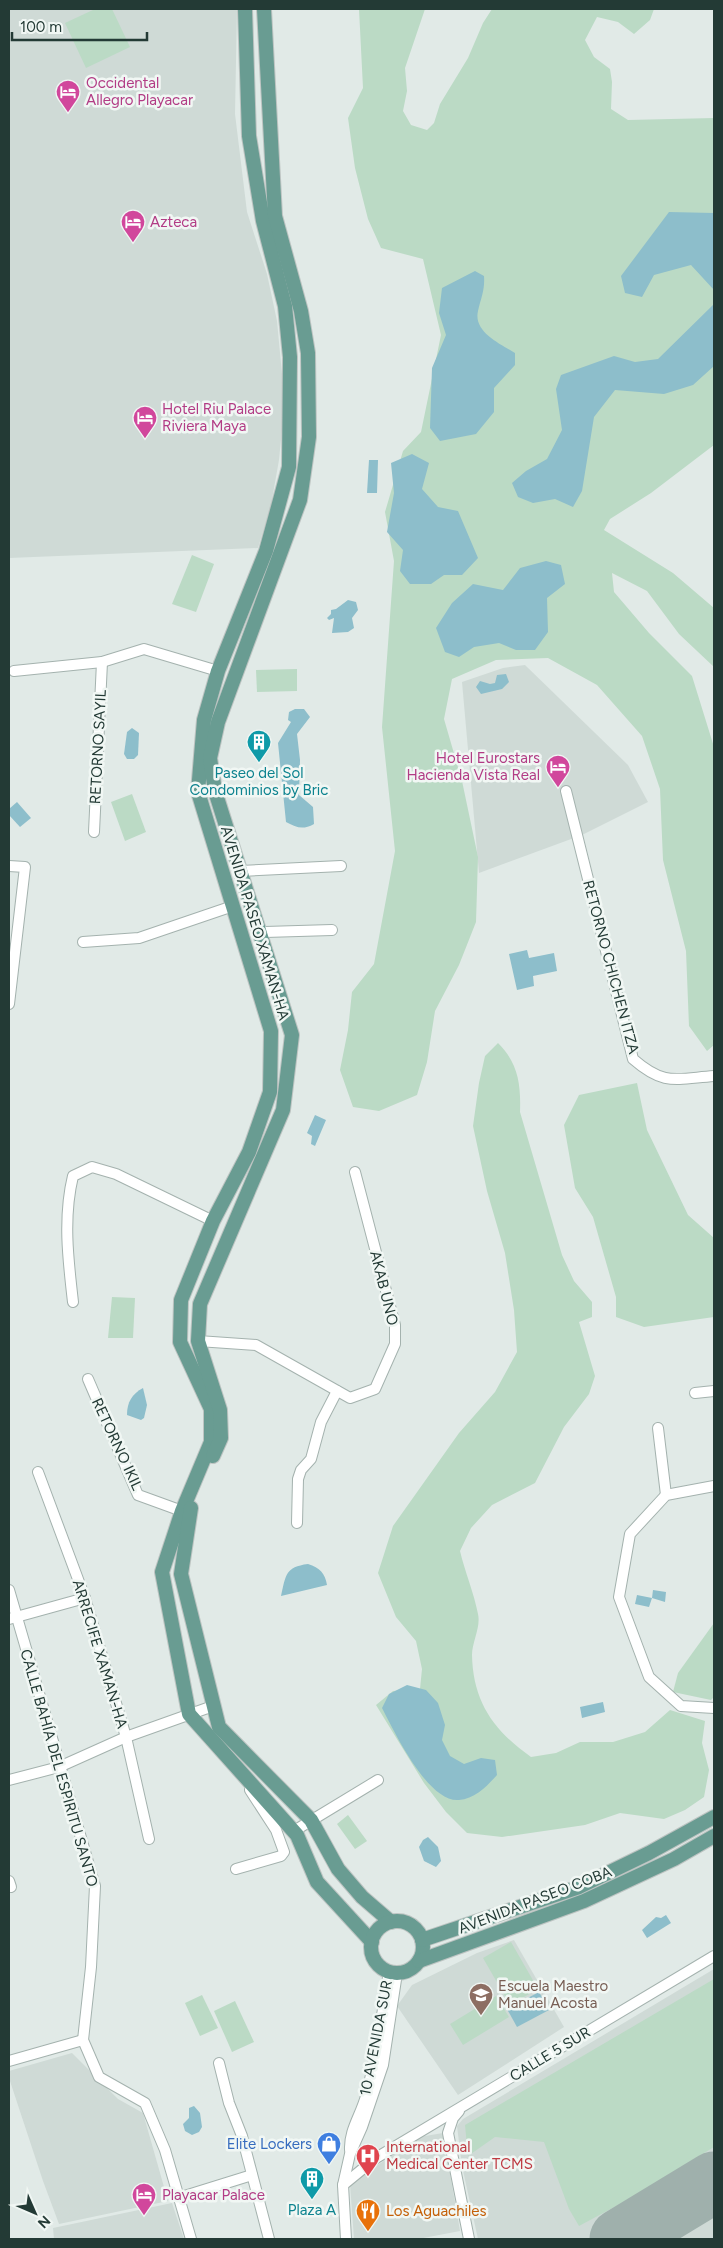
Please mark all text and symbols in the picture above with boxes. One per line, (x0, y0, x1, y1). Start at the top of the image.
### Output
scale bar (12, 10, 148, 42)
text: 100 m (20, 18, 62, 36)
place label: Occidental Allegro Playacar (86, 74, 193, 109)
hotel icon: Occidental Allegro Playacar (55, 79, 81, 113)
hotel icon: Azteca (120, 209, 146, 243)
place label: Azteca (150, 213, 197, 231)
place label: Hotel Riu Palace Riviera Maya (162, 400, 271, 435)
hotel icon: Hotel Riu Palace Riviera Maya (132, 405, 158, 439)
street label: RETORNO SAYIL (86, 689, 110, 805)
building icon: Paseo del Sol Condominios by Bric (246, 729, 272, 763)
place label: Hotel Eurostars Hacienda Vista Real (406, 749, 540, 784)
hotel icon: Hotel Eurostars Hacienda Vista Real (545, 754, 571, 788)
place label: Paseo del Sol Condominios by Bric (190, 764, 328, 799)
street label: AVENIDA PASEO XAMAN-HA (217, 824, 293, 1022)
street label: RETORNO CHICHEN ITZA (579, 878, 643, 1056)
street label: AKAB UNO (366, 1249, 402, 1327)
street label: RETORNO IKIL (88, 1395, 146, 1493)
street label: ARRECIFE XAMAN-HA (69, 1577, 131, 1731)
street label: CALLE BAHÍA DEL ESPIRITU SANTO (16, 1647, 102, 1889)
street label: AVENIDA PASEO COBA (456, 1862, 614, 1938)
place label: Escuela Maestro Manuel Acosta (498, 1977, 608, 2012)
street label: 10 AVENIDA SUR (356, 1979, 396, 2097)
school or university icon: Escuela Maestro Manuel Acosta (468, 1982, 494, 2016)
street label: CALLE 5 SUR (506, 2023, 594, 2085)
shop icon: Elite Lockers (316, 2131, 342, 2165)
place label: Elite Lockers (227, 2135, 312, 2153)
place label: International Medical Center TCMS (386, 2138, 533, 2173)
hospital icon: International Medical Center TCMS (355, 2143, 381, 2177)
building icon: Plaza A (299, 2166, 325, 2200)
hotel icon: Playacar Palace (131, 2182, 157, 2216)
place label: Playacar Palace (162, 2186, 265, 2204)
north arrow (10, 2188, 60, 2238)
restaurant icon: Los Aguachiles (355, 2198, 381, 2232)
place label: Plaza A (288, 2201, 336, 2219)
place label: Los Aguachiles (386, 2202, 487, 2220)
text: N (34, 2212, 54, 2232)

